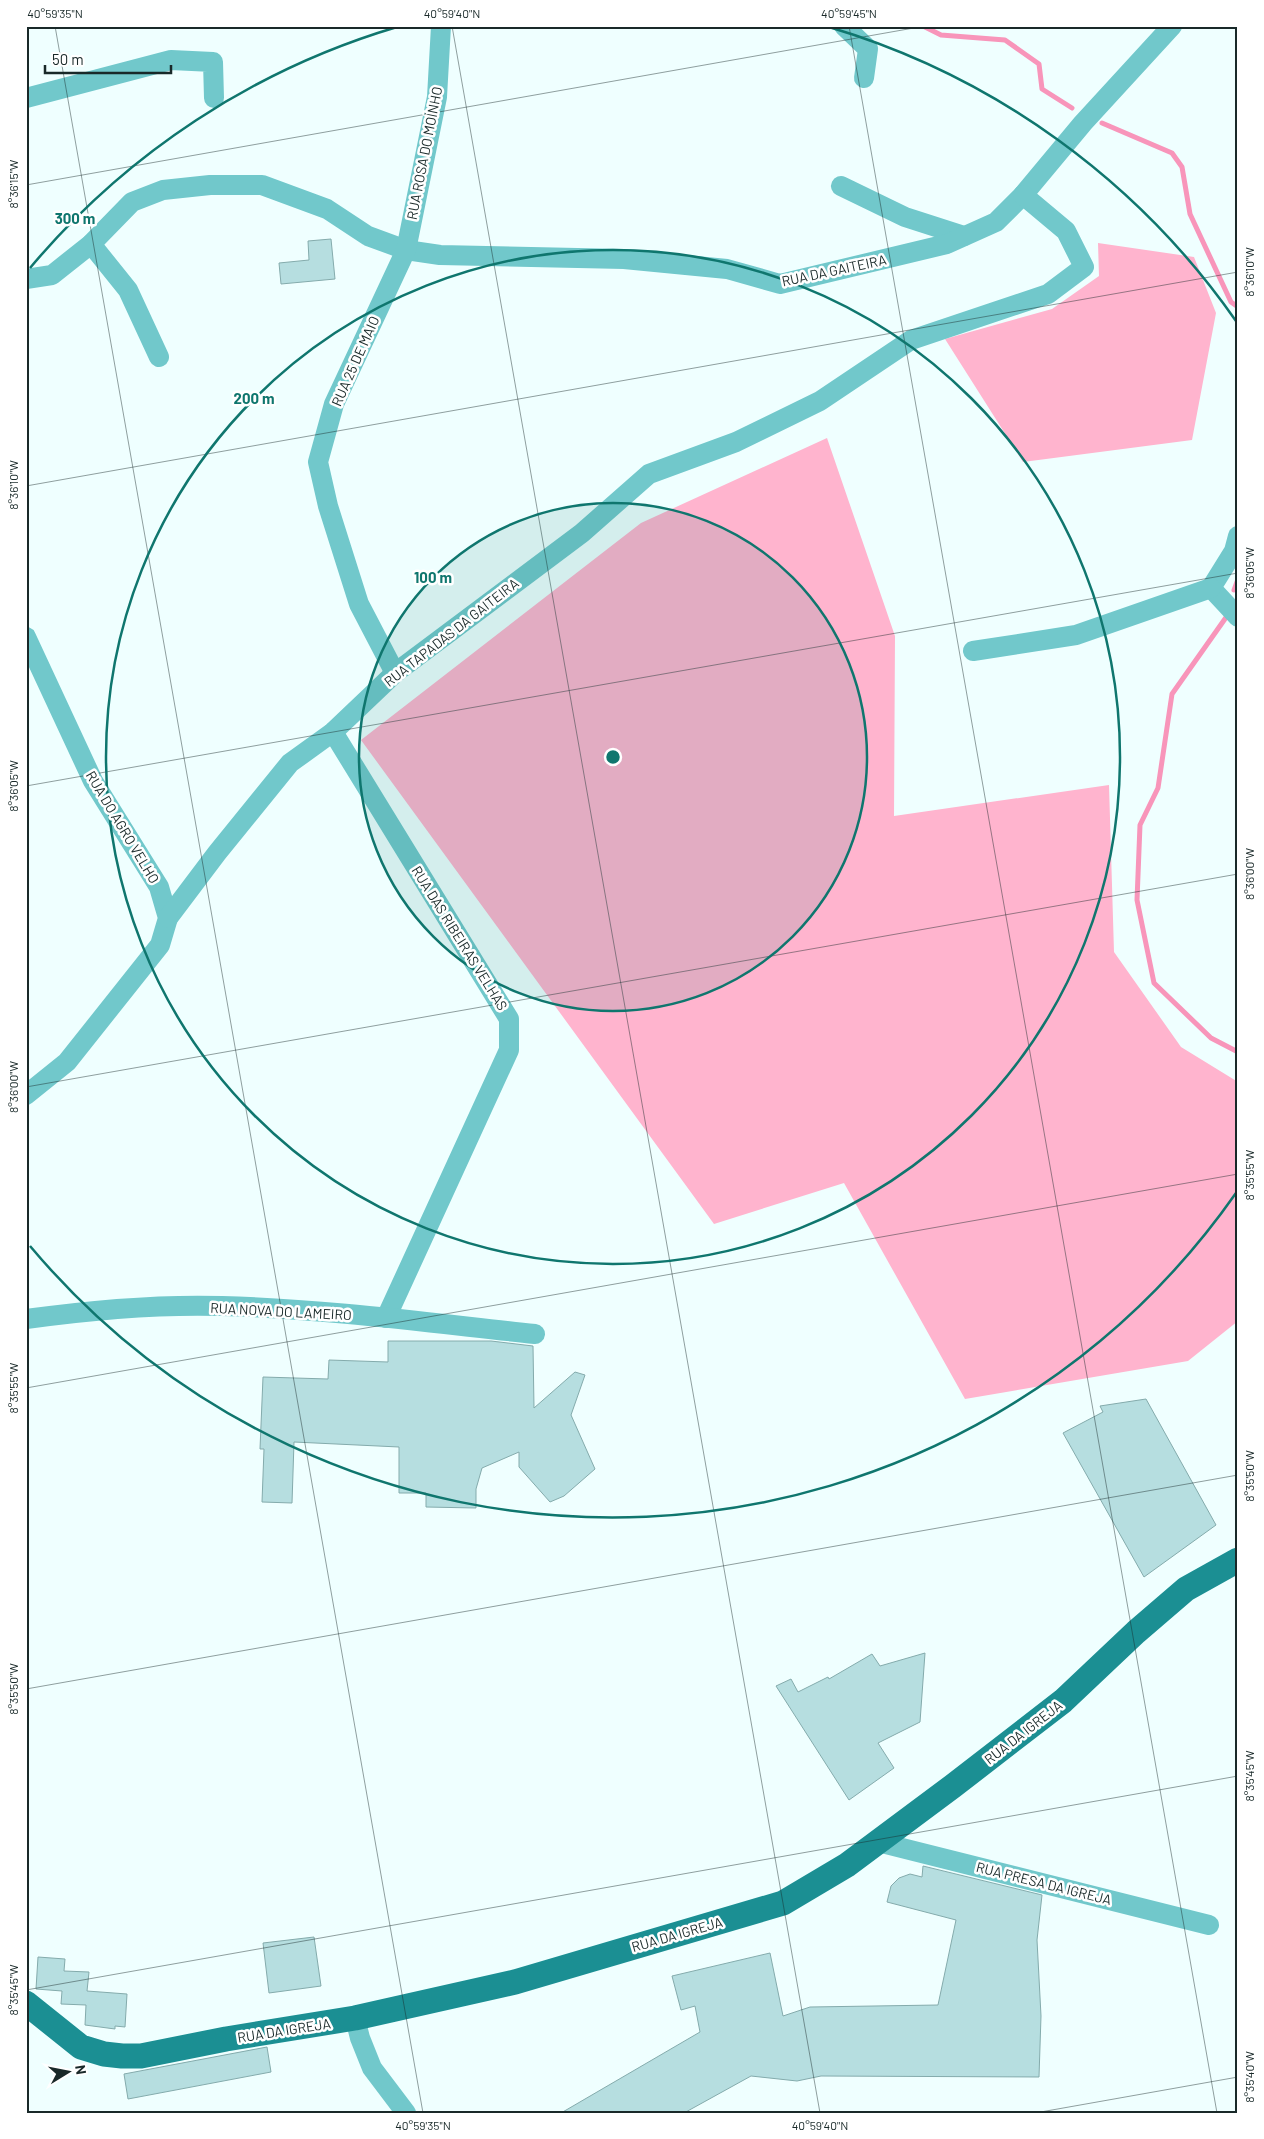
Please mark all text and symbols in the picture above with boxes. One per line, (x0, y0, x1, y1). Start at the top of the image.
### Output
text: 40°59'35"N (27, 6, 83, 20)
text: 40°59'40"N (424, 6, 480, 20)
text: 40°59'45"N (821, 6, 877, 20)
scale bar (45, 42, 171, 74)
text: 50 m (52, 50, 84, 68)
street label: RUA ROSA DO MOÍNHO (403, 85, 445, 221)
text: 8°36'15"W (6, 159, 20, 208)
text: 300 m (55, 209, 95, 227)
text: 8°36'10"W (1242, 247, 1256, 297)
street label: RUA DA GAITEIRA (780, 250, 888, 289)
street label: RUA 25 DE MAIO (327, 313, 383, 409)
text: 200 m (233, 389, 275, 407)
text: 8°36'10"W (6, 460, 20, 510)
text: 8°36'05"W (1242, 547, 1256, 599)
text: 100 m (414, 568, 452, 586)
street label: RUA TAPADAS DA GAITEIRA (380, 574, 522, 690)
centre of rings (604, 748, 622, 766)
text: 8°36'05"W (6, 760, 20, 812)
street label: RUA DO AGRO VELHO (83, 768, 163, 886)
text: 8°36'00"W (1242, 848, 1256, 900)
street label: RUA DAS RIBEIRAS VELHAS (409, 863, 511, 1013)
text: 8°36'00"W (6, 1061, 20, 1113)
text: 8°35'55"W (1242, 1149, 1256, 1200)
street label: RUA NOVA DO LAMEIRO (210, 1299, 352, 1323)
text: 8°35'55"W (6, 1362, 20, 1413)
text: 8°35'50"W (1242, 1450, 1256, 1502)
text: 8°35'50"W (6, 1663, 20, 1715)
street label: RUA DA IGREJA (981, 1696, 1066, 1768)
text: 8°35'45"W (1242, 1750, 1256, 1802)
street label: RUA PRESA DA IGREJA (975, 1858, 1114, 1908)
street label: RUA DA IGREJA (629, 1913, 725, 1955)
text: 8°35'45"W (6, 1964, 20, 2016)
street label: RUA DA IGREJA (236, 2014, 332, 2046)
north arrow (42, 2046, 92, 2096)
text: 8°35'40"W (1242, 2051, 1256, 2103)
text: N (72, 2064, 90, 2076)
text: 40°59'35"N (395, 2118, 451, 2132)
text: 40°59'40"N (792, 2118, 848, 2132)

